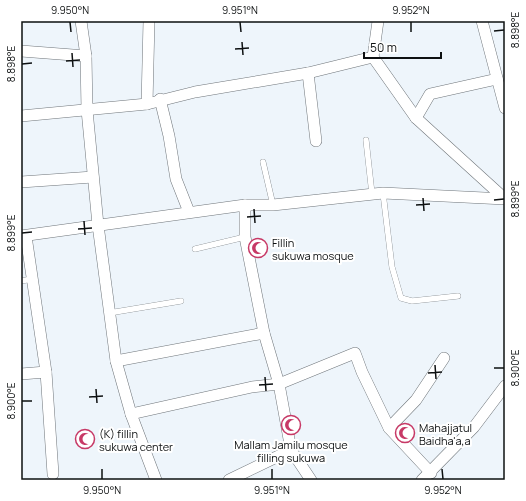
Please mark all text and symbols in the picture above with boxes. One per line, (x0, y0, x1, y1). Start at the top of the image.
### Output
text: 9.950°N (51, 3, 89, 17)
text: 9.951°N (222, 3, 258, 17)
text: 9.952°N (392, 3, 430, 17)
text: 8.898°E (508, 12, 522, 48)
scale bar (364, 34, 441, 60)
text: 50 m (370, 39, 397, 56)
text: 8.898°E (4, 46, 18, 82)
text: 8.899°E (508, 180, 522, 217)
text: 8.899°E (4, 214, 18, 251)
place label: Fillin sukuwa mosque (272, 235, 354, 263)
mosque icon: Fillin sukuwa mosque (247, 237, 269, 259)
text: 8.900°E (508, 349, 522, 386)
text: 8.900°E (4, 382, 18, 419)
mosque icon: Mallam Jamilu mosque filling sukuwa (280, 414, 302, 436)
place label: Mahajjatul Baidha'a,a (419, 420, 472, 448)
mosque icon: Mahajjatul Baidha'a,a (394, 422, 416, 444)
place label: (K) fillin sukuwa center (99, 426, 173, 454)
mosque icon: (K) fillin sukuwa center (74, 428, 96, 450)
place label: Mallam Jamilu mosque filling sukuwa (234, 437, 348, 465)
text: 9.950°N (83, 483, 121, 497)
text: 9.951°N (254, 483, 290, 497)
text: 9.952°N (424, 483, 462, 497)

